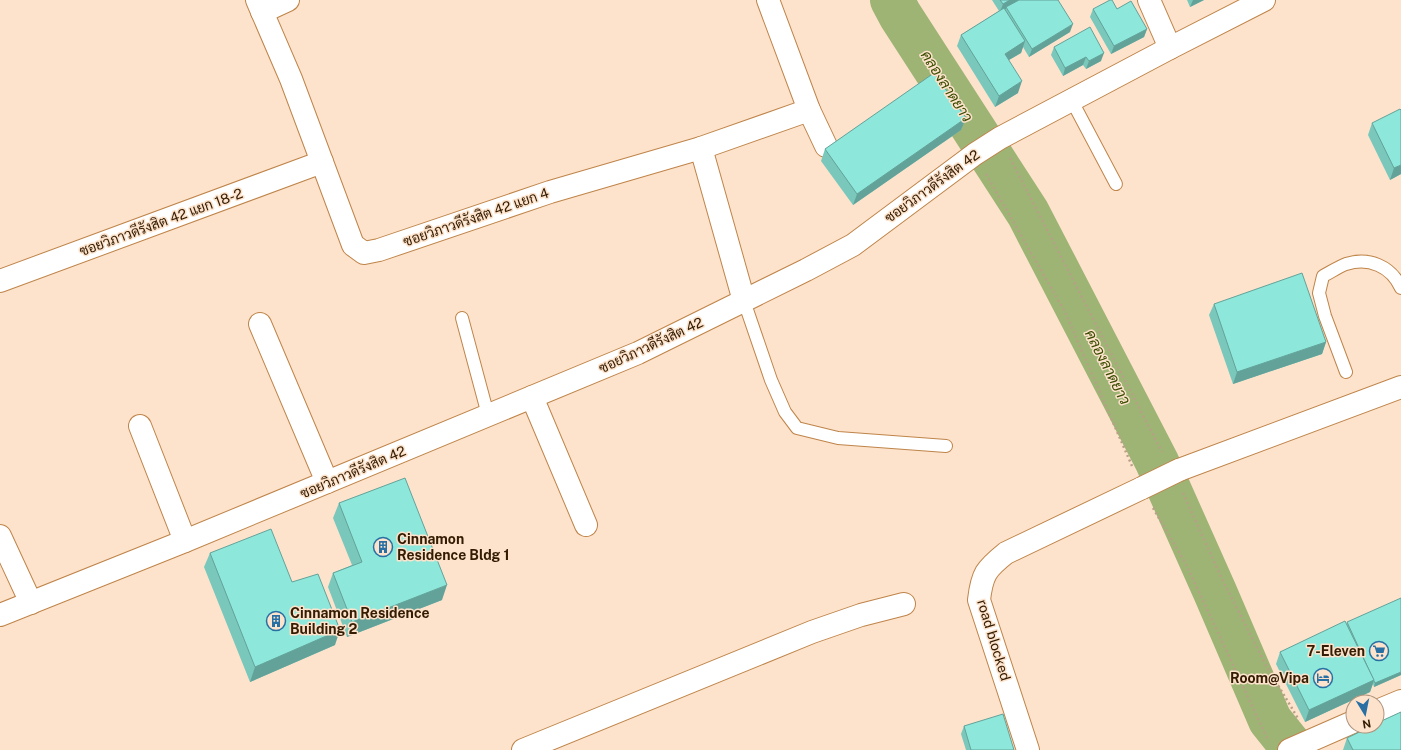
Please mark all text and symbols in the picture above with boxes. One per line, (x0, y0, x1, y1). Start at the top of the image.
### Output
water label: คลองลาดยาว (918, 47, 977, 125)
street label: ซอยวิภาวดีรังสิต 42 (881, 145, 982, 226)
street label: ซอยวิภาวดีรังสิต 42 แยก 18-2 (77, 184, 245, 259)
street label: ซอยวิภาวดีรังสิต 42 แยก 4 (401, 184, 551, 249)
street label: ซอยวิภาวดีรังสิต 42 (596, 313, 706, 376)
water label: คลองลาดยาว (1082, 327, 1134, 408)
street label: ซอยวิภาวดีรังสิต 42 (297, 442, 408, 501)
place label: Cinnamon Residence Bldg 1 (397, 531, 510, 563)
building icon: Cinnamon Residence Bldg 1 (372, 536, 394, 558)
street label: road blocked (974, 597, 1014, 683)
place label: Cinnamon Residence Building 2 (290, 605, 430, 637)
building icon: Cinnamon Residence Building 2 (265, 610, 287, 632)
supermarket icon: 7-Eleven (1368, 640, 1390, 662)
place label: 7-Eleven (1306, 643, 1365, 659)
hotel icon: Room@Vipa (1312, 667, 1334, 689)
place label: Room@Vipa (1230, 670, 1309, 686)
north arrow (1345, 694, 1385, 734)
text: N (1361, 717, 1372, 731)

